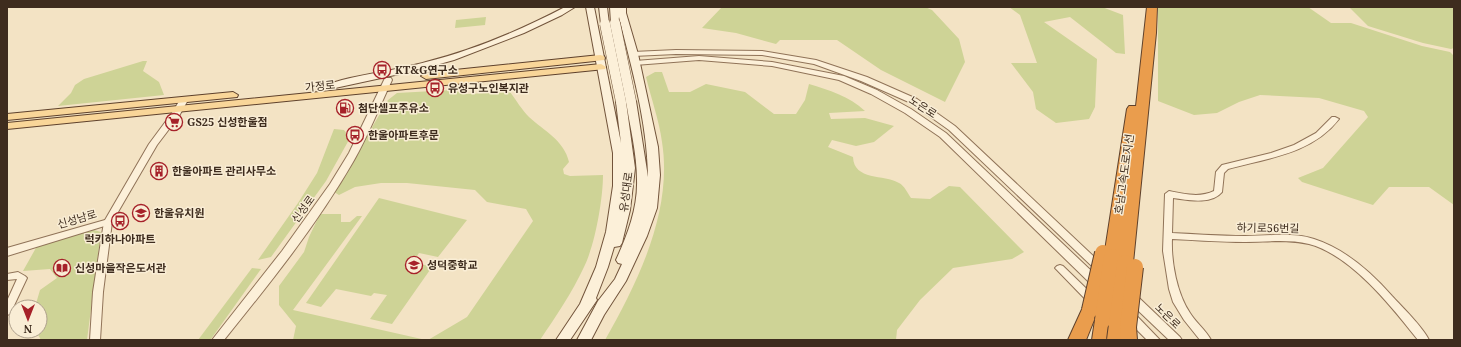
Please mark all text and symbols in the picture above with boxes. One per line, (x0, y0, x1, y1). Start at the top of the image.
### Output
bus stop icon: KT&G연구소 (372, 60, 392, 80)
place label: KT&G연구소 (395, 62, 458, 77)
street label: 가정로 (304, 76, 336, 95)
bus stop icon: 유성구노인복지관 (425, 78, 445, 98)
place label: 유성구노인복지관 (448, 80, 529, 95)
street label: 노은로 (906, 92, 940, 121)
fuel station icon: 첨단셀프주유소 (335, 98, 355, 118)
place label: 첨단셀프주유소 (358, 100, 429, 115)
supermarket icon: GS25 신성한울점 (164, 112, 184, 132)
place label: GS25 신성한울점 (187, 114, 268, 129)
bus stop icon: 한울아파트후문 (345, 125, 365, 145)
place label: 한울아파트후문 (368, 127, 439, 142)
street label: 호남고속도로지선 (1110, 133, 1137, 215)
building icon: 한울아파트 관리사무소 (149, 161, 169, 181)
place label: 한울아파트 관리사무소 (172, 163, 276, 178)
street label: 유성대로 (615, 171, 636, 213)
street label: 신성로 (288, 192, 318, 225)
school or university icon: 한울유치원 (131, 203, 151, 223)
place label: 한울유치원 (154, 205, 205, 220)
street label: 신성남로 (55, 206, 98, 231)
bus stop icon: 럭키하나아파트 (110, 211, 130, 231)
street label: 하기로56번길 (1236, 219, 1300, 236)
place label: 럭키하나아파트 (85, 231, 155, 246)
school or university icon: 성덕중학교 (404, 255, 424, 275)
place label: 성덕중학교 (427, 257, 478, 272)
library icon: 신성마을작은도서관 (52, 258, 72, 278)
place label: 신성마을작은도서관 (75, 260, 166, 275)
north arrow (8, 299, 48, 339)
street label: 노은로 (1152, 300, 1184, 332)
text: N (23, 322, 32, 337)

